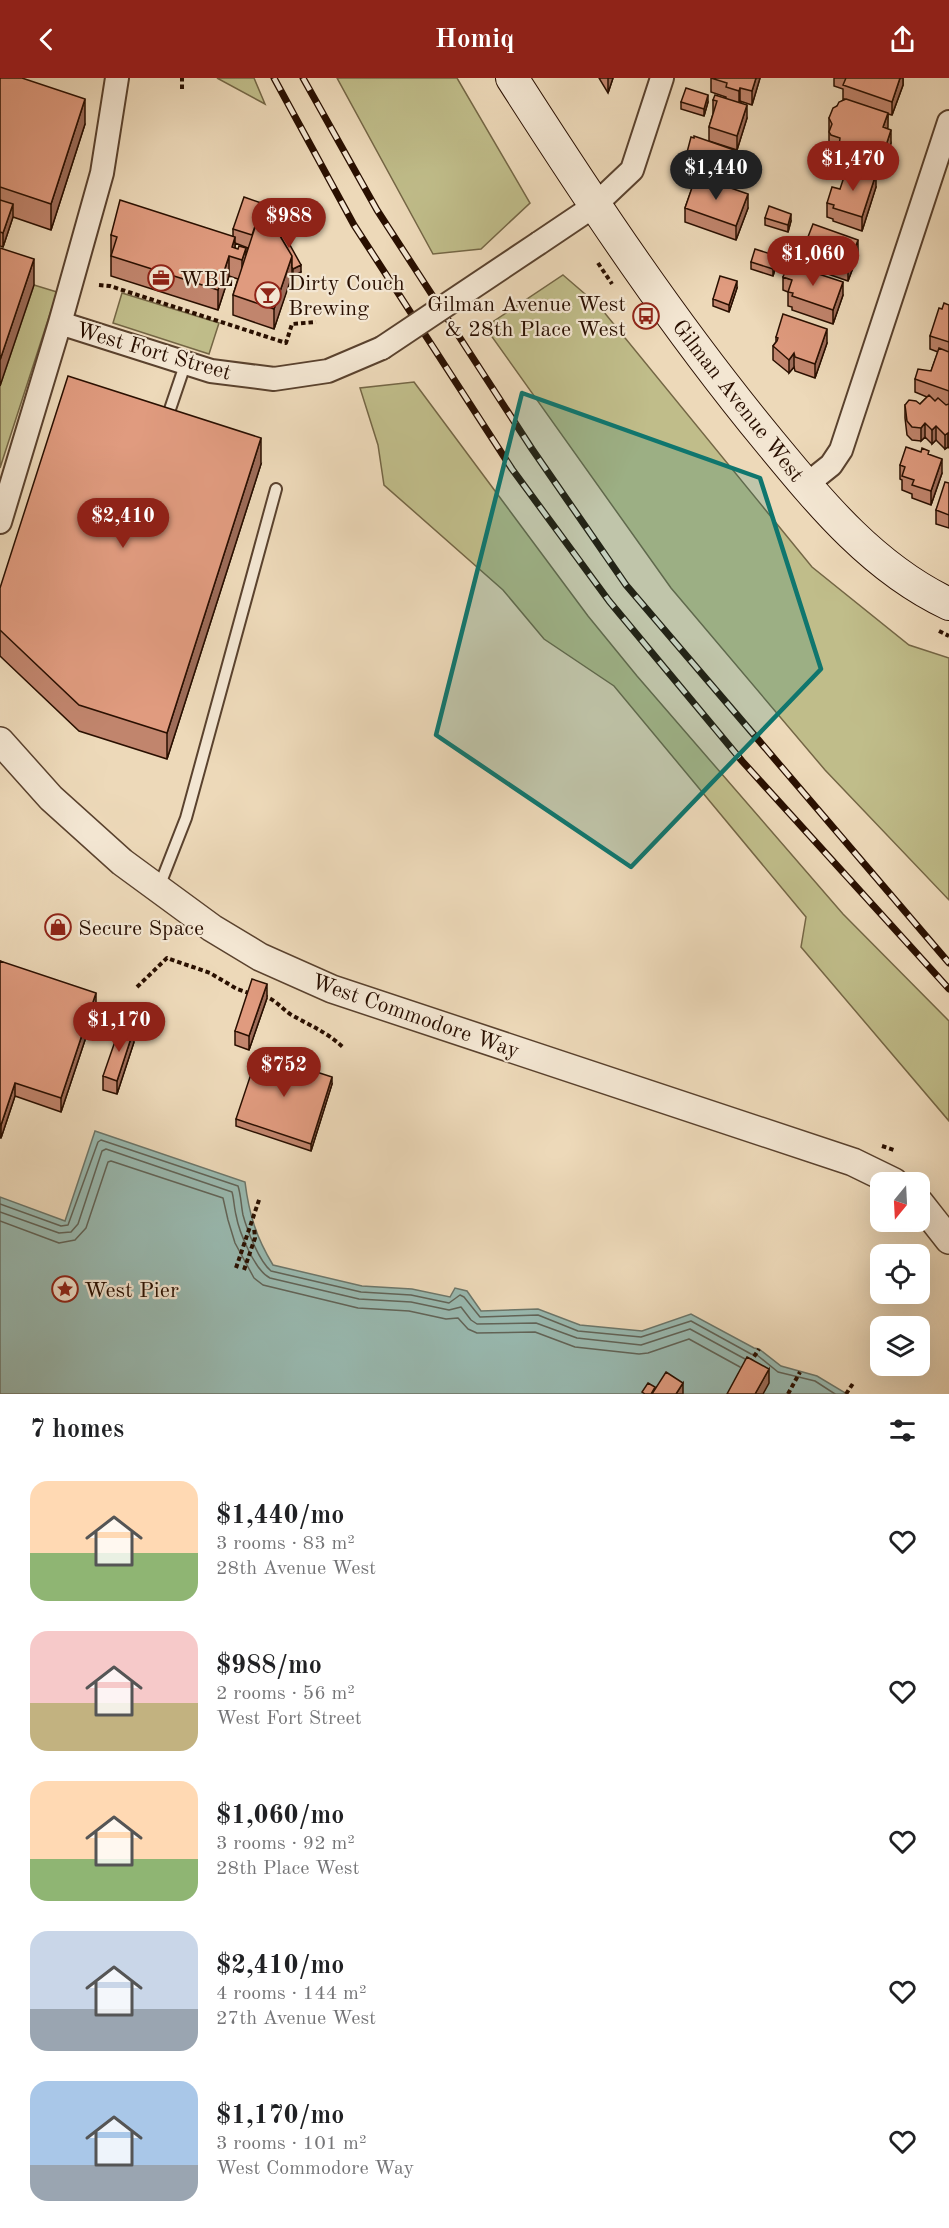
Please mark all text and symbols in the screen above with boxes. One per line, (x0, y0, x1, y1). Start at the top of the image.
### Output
icon: back (30, 23, 63, 56)
icon: share (886, 23, 919, 56)
text: Homiq (435, 26, 514, 53)
pin: $1,470 (804, 141, 902, 192)
pin: $1,440 (667, 150, 765, 201)
text: $1,470 (821, 150, 885, 170)
text: $1,440 (684, 159, 748, 179)
pin: $988 (253, 198, 325, 249)
text: $988 (266, 207, 312, 227)
pin: $1,060 (764, 236, 862, 287)
text: $1,060 (781, 245, 845, 265)
office icon: WBL (146, 263, 176, 293)
place label: WBL (180, 269, 233, 291)
place label: Dirty Couch Brewing (288, 273, 405, 320)
bar icon: Dirty Couch Brewing (253, 280, 283, 310)
place label: Gilman Avenue West & 28th Place West (427, 294, 626, 341)
bus stop icon: Gilman Avenue West & 28th Place West (631, 301, 661, 331)
street label: Gilman Avenue West (668, 316, 807, 486)
street label: West Fort Street (73, 319, 234, 385)
pin: $2,410 (74, 498, 172, 549)
text: $2,410 (91, 507, 155, 527)
shop icon: Secure Space (43, 912, 73, 942)
place label: Secure Space (78, 918, 204, 940)
street label: West Commodore Way (309, 971, 522, 1063)
pin: $1,170 (70, 1002, 168, 1053)
text: $1,170 (87, 1011, 151, 1031)
pin: $752 (248, 1047, 320, 1098)
text: $752 (261, 1056, 307, 1076)
north arrow (870, 1172, 930, 1232)
map controls (870, 1172, 930, 1376)
button: locate (870, 1244, 930, 1304)
place icon: West Pier (50, 1274, 80, 1304)
place label: West Pier (84, 1280, 179, 1302)
button: layers (870, 1316, 930, 1376)
icon: filters (886, 1414, 919, 1447)
text: 7 homes (30, 1417, 124, 1443)
text: $1,440/mo (216, 1503, 344, 1529)
icon: home (78, 1505, 150, 1577)
icon: heart (886, 1525, 919, 1558)
text: 3 rooms · 83 m² (216, 1534, 355, 1554)
text: 28th Avenue West (216, 1559, 376, 1579)
text: $988/mo (216, 1653, 322, 1679)
icon: home (78, 1655, 150, 1727)
icon: heart (886, 1675, 919, 1708)
text: 2 rooms · 56 m² (216, 1684, 355, 1704)
text: West Fort Street (216, 1709, 362, 1729)
text: $1,060/mo (216, 1803, 344, 1829)
icon: home (78, 1805, 150, 1877)
icon: heart (886, 1825, 919, 1858)
text: 3 rooms · 92 m² (216, 1834, 355, 1854)
text: 28th Place West (216, 1859, 359, 1879)
text: $2,410/mo (216, 1953, 344, 1979)
icon: home (78, 1955, 150, 2027)
icon: heart (886, 1975, 919, 2008)
text: 4 rooms · 144 m² (216, 1984, 366, 2004)
text: 27th Avenue West (216, 2009, 376, 2029)
text: $1,170/mo (216, 2103, 344, 2129)
icon: home (78, 2105, 150, 2177)
icon: heart (886, 2125, 919, 2158)
text: 3 rooms · 101 m² (216, 2134, 366, 2154)
text: West Commodore Way (216, 2159, 414, 2179)

